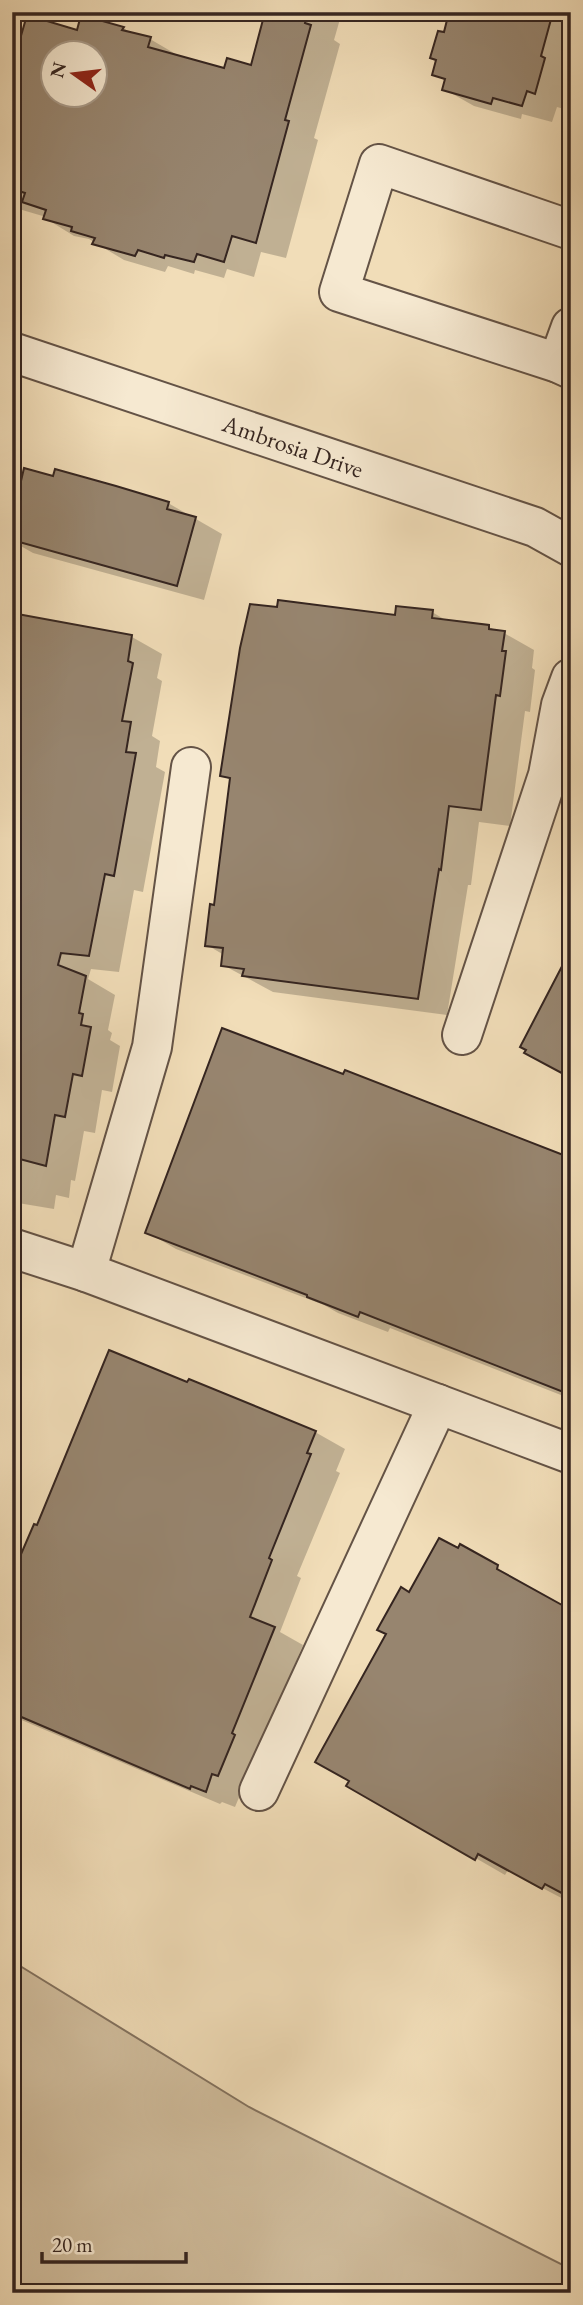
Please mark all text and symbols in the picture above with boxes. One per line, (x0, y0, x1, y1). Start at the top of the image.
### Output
north arrow (38, 38, 108, 108)
text: N (44, 59, 72, 80)
street label: Ambrosia Drive (218, 407, 367, 485)
scale bar (42, 2221, 186, 2265)
text: 20 m (52, 2231, 93, 2258)

